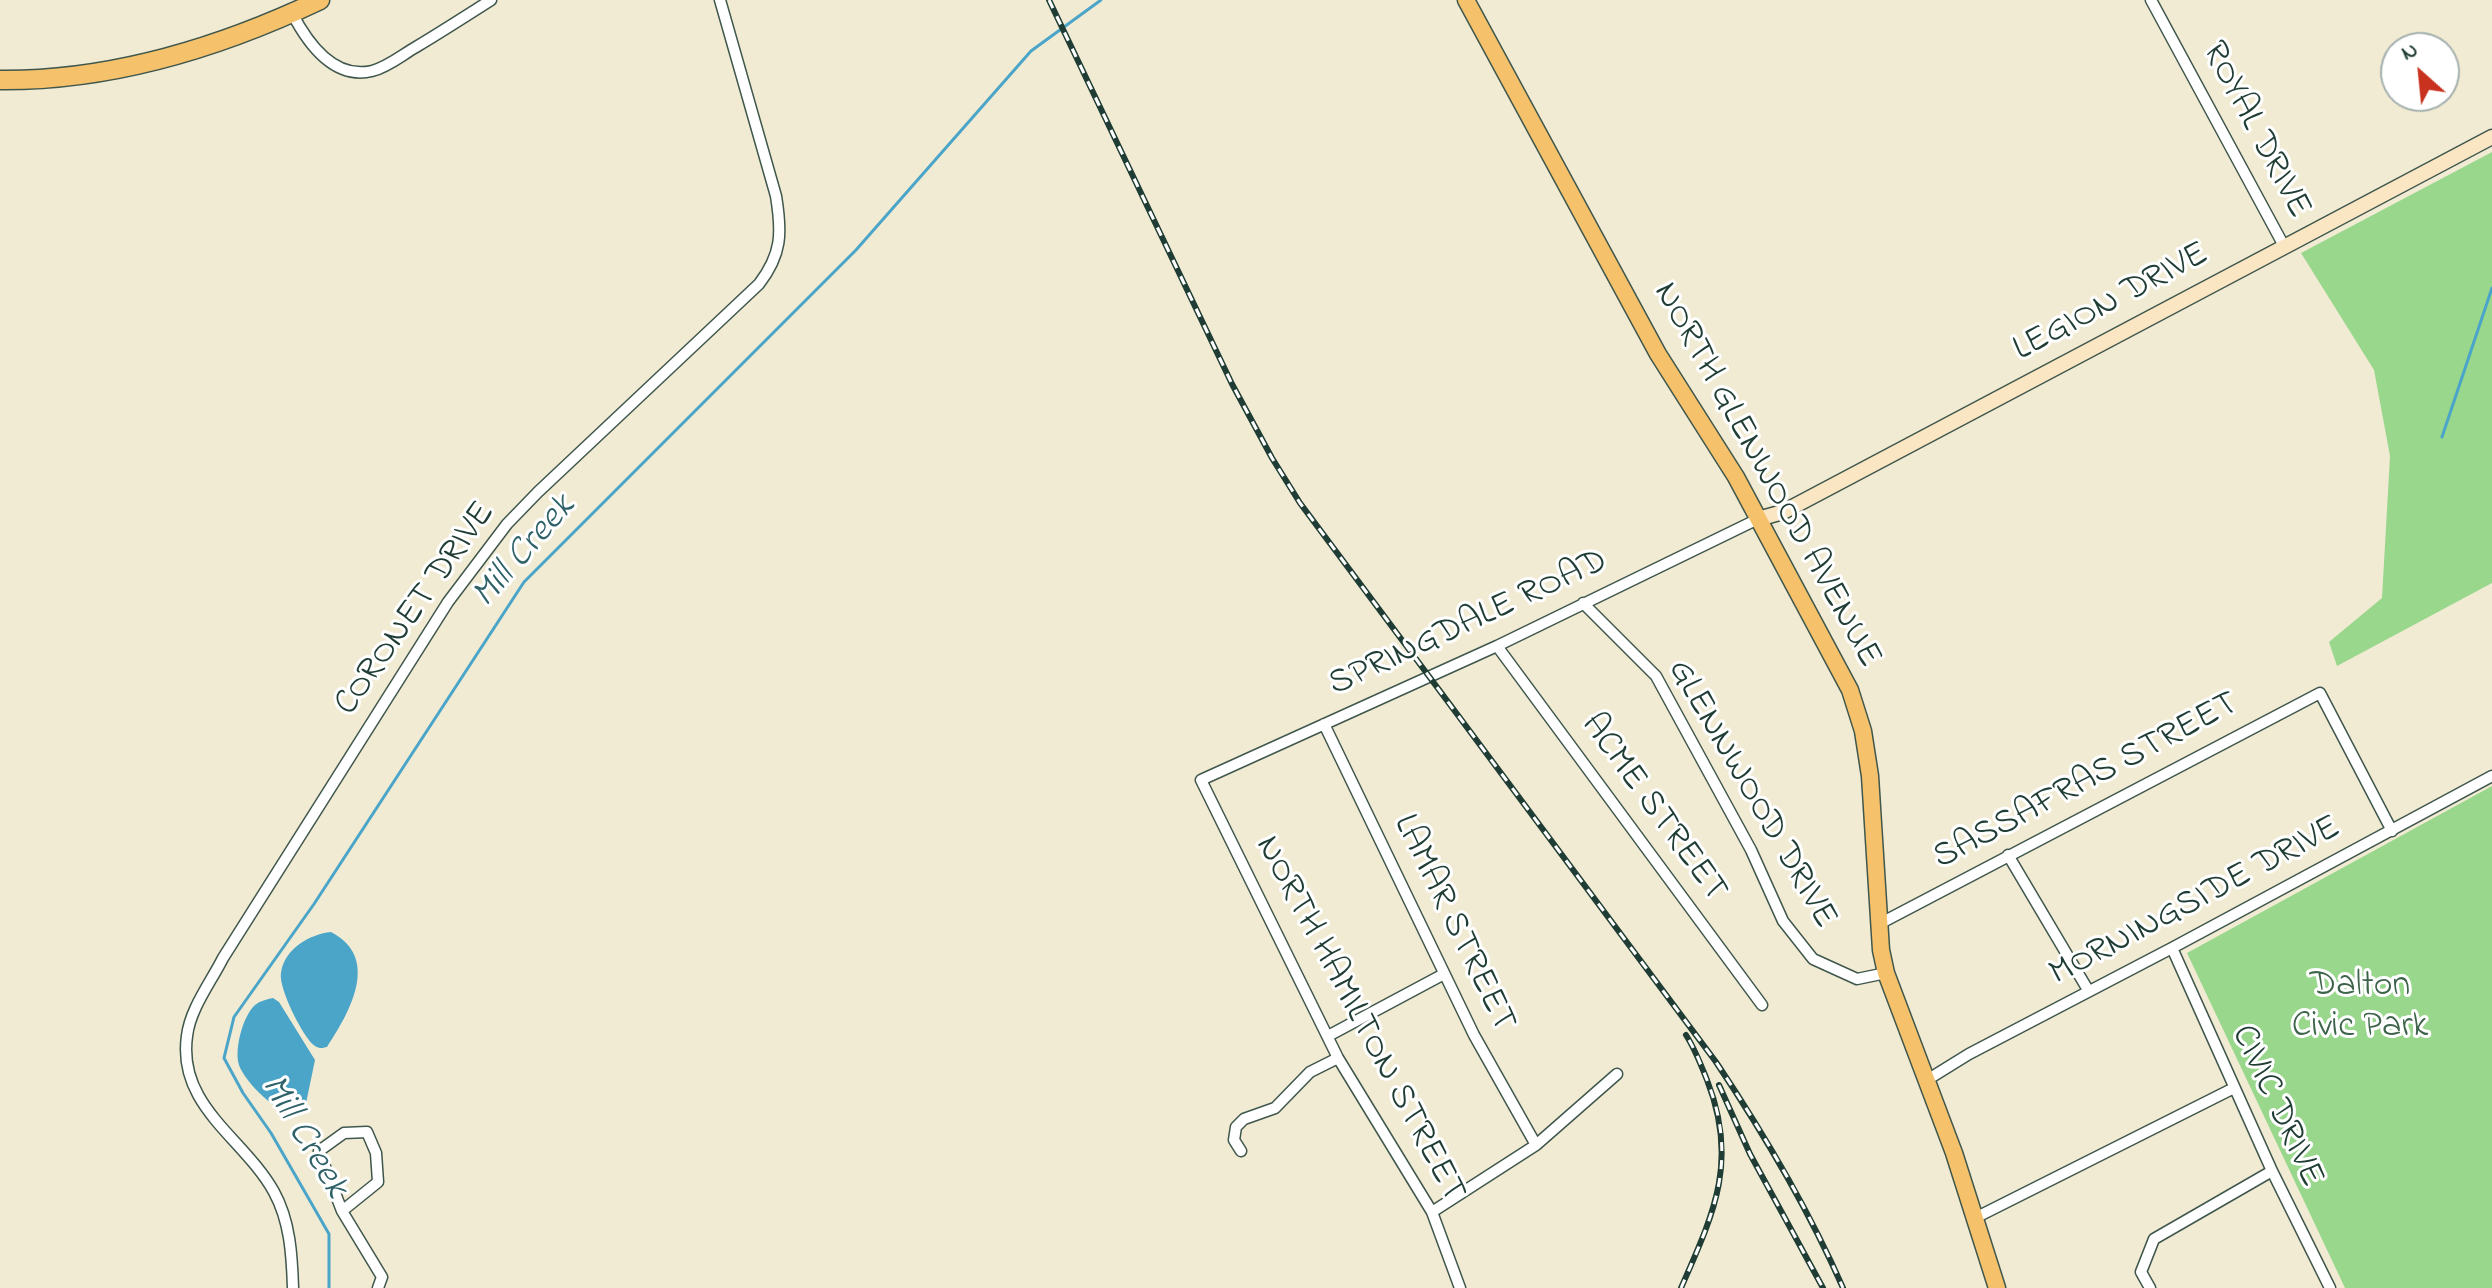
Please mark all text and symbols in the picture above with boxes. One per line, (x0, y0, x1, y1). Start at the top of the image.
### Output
north arrow (2380, 32, 2460, 112)
street label: ROYAL DRIVE (2189, 35, 2319, 227)
text: N (2396, 35, 2424, 70)
street label: LEGION DRIVE (2007, 235, 2217, 373)
street label: NORTH GLENWOOD AVENUE (1641, 276, 1889, 676)
water label: Mill Creek (464, 487, 588, 619)
street label: CORONET DRIVE (327, 495, 507, 725)
street label: SPRINGDALE ROAD (1323, 542, 1615, 708)
street label: GLENNWOOD DRIVE (1655, 653, 1845, 937)
street label: SASSAFRAS STREET (1927, 684, 2247, 882)
street label: ACME STREET (1569, 706, 1735, 912)
street label: LAMAR STREET (1381, 808, 1523, 1040)
street label: MORNINGSIDE DRIVE (2043, 808, 2349, 998)
street label: NORTH HAMILTON STREET (1243, 830, 1473, 1210)
park label: Dalton Civic Park (2292, 966, 2428, 1051)
street label: CIVIC DRIVE (2219, 1019, 2331, 1195)
water label: Mill Creek (248, 1068, 356, 1208)

